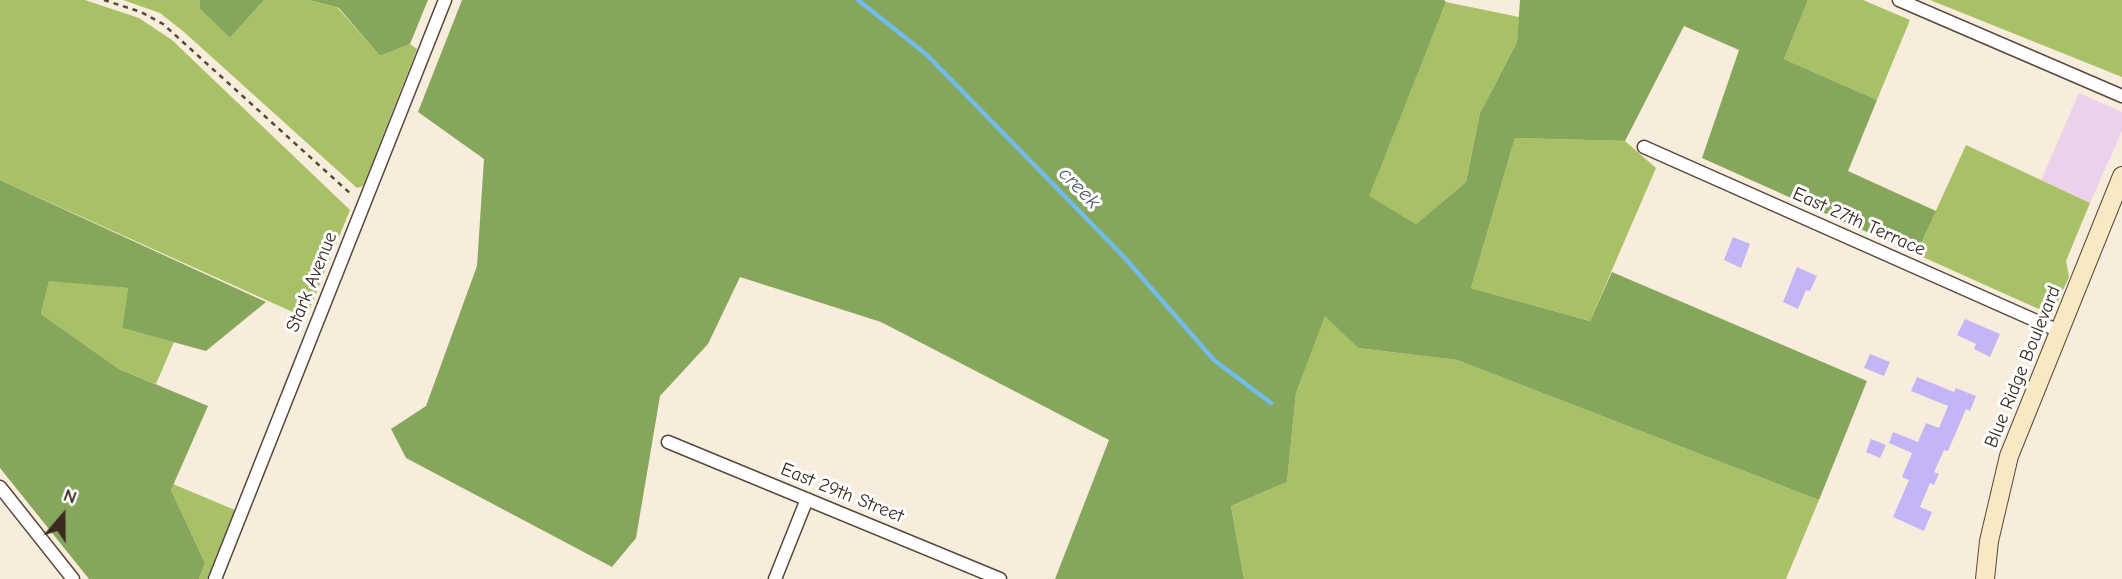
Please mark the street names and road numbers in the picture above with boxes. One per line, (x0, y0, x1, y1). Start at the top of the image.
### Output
street label: East 27th Terrace (1789, 183, 1929, 261)
street label: Stark Avenue (282, 229, 342, 335)
street label: Blue Ridge Boulevard (1980, 283, 2066, 451)
street label: East 29th Street (777, 458, 907, 528)

